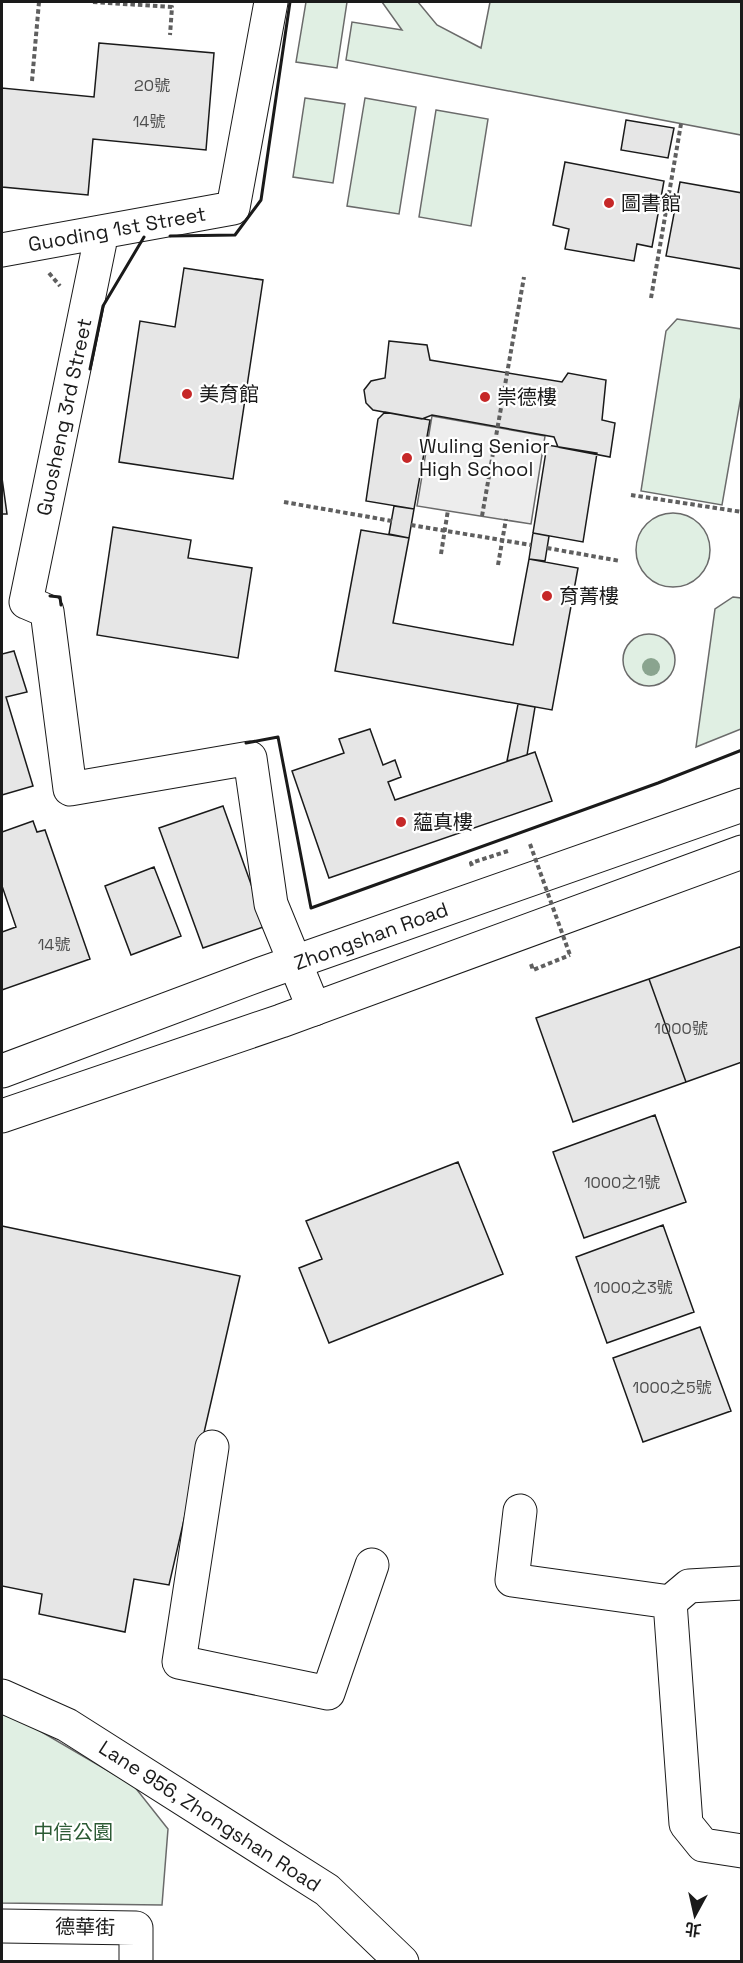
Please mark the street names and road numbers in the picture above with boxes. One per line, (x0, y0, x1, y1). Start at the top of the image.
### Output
street label: Guoding 1st Street (26, 201, 208, 257)
street label: Guosheng 3rd Street (30, 316, 98, 518)
street label: Zhongshan Road (290, 896, 452, 976)
street label: Lane 956, Zhongshan Road (94, 1734, 326, 1898)
street label: 德華街 (55, 1913, 115, 1941)

